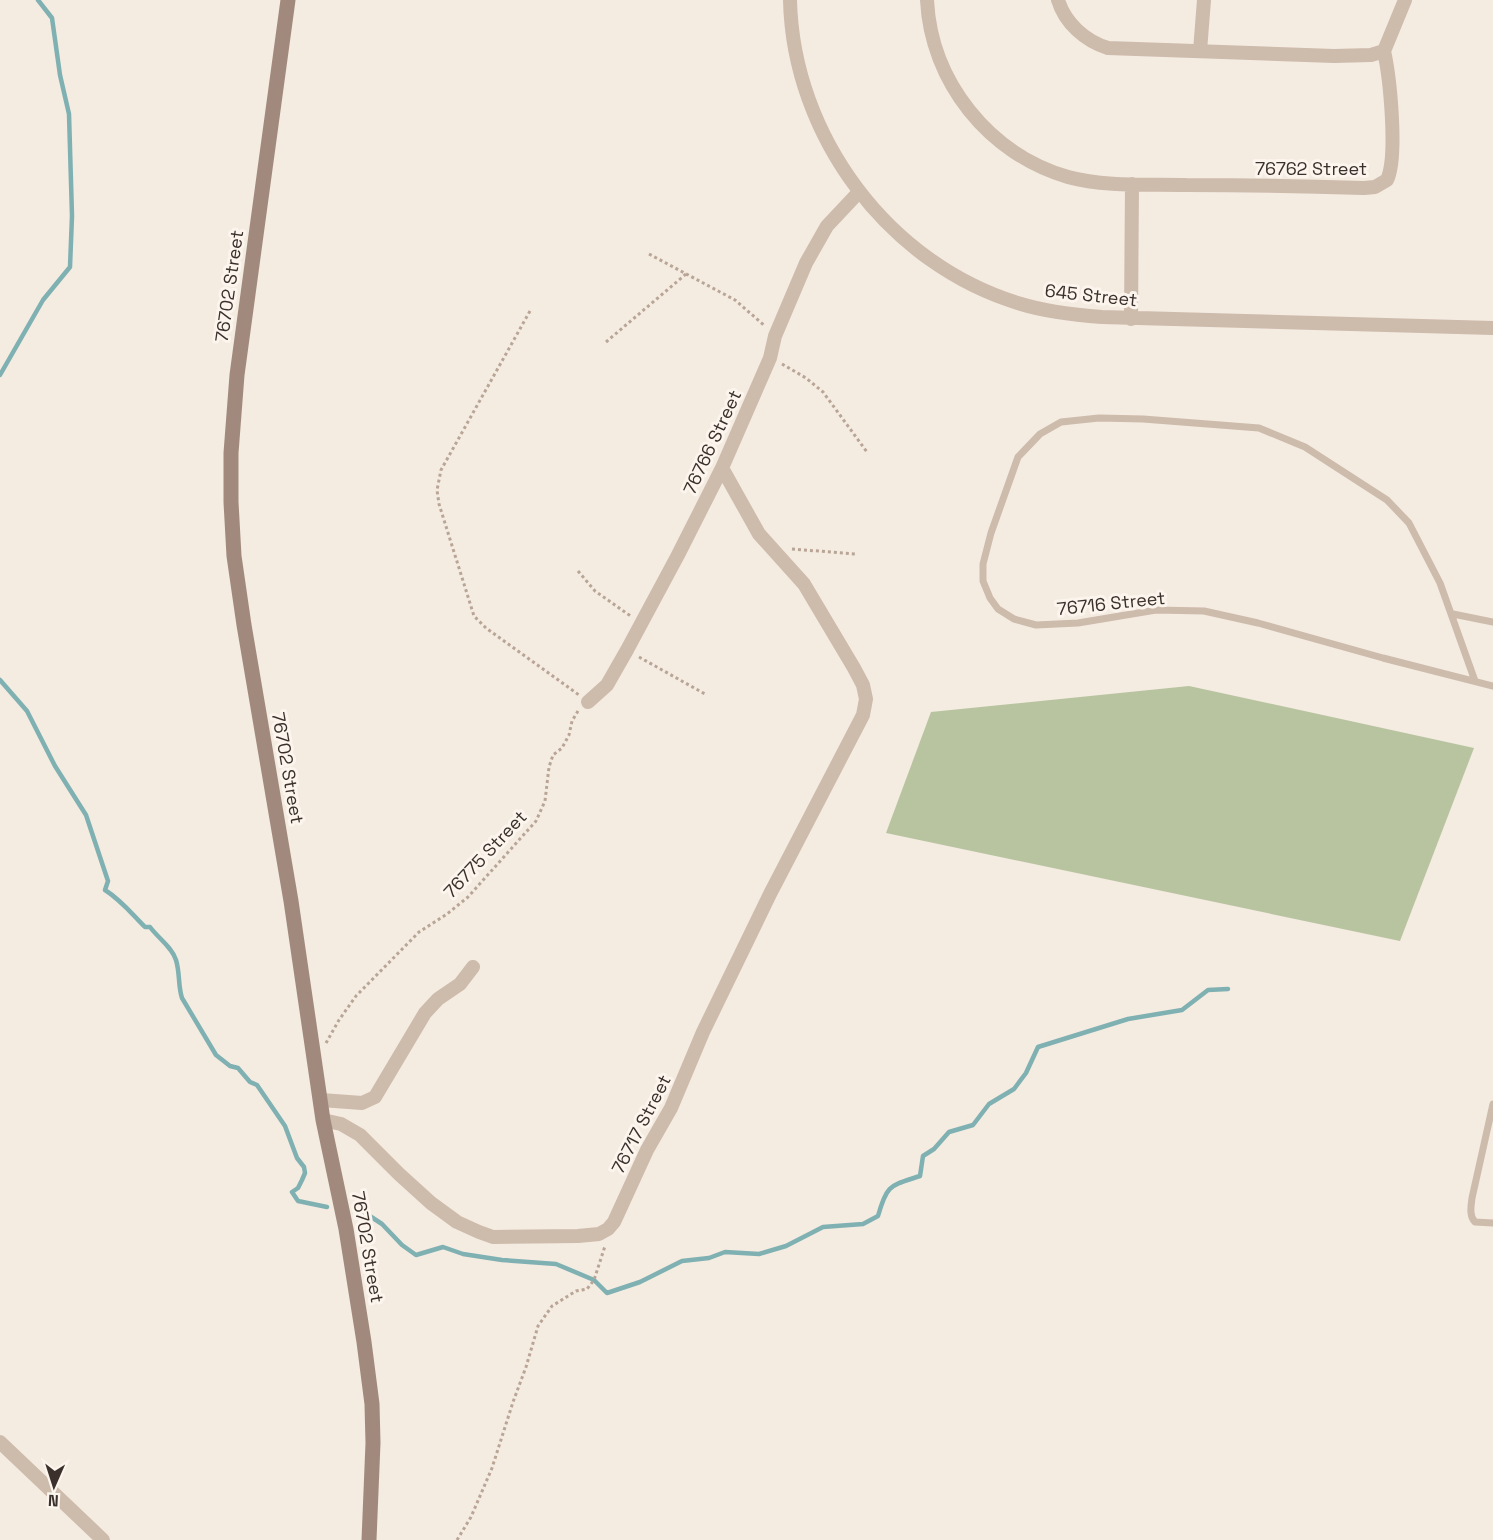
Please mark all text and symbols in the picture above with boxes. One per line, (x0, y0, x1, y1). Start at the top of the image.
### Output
street label: 76762 Street (1255, 157, 1367, 180)
street label: 76702 Street (210, 229, 248, 343)
street label: 645 Street (1044, 279, 1138, 311)
street label: 76766 Street (678, 386, 746, 498)
street label: 76716 Street (1056, 586, 1166, 620)
street label: 76702 Street (267, 710, 309, 826)
street label: 76775 Street (439, 805, 531, 903)
street label: 76717 Street (606, 1071, 676, 1177)
street label: 76702 Street (347, 1189, 389, 1305)
north arrow (24, 1456, 84, 1516)
text: N (47, 1490, 59, 1511)

